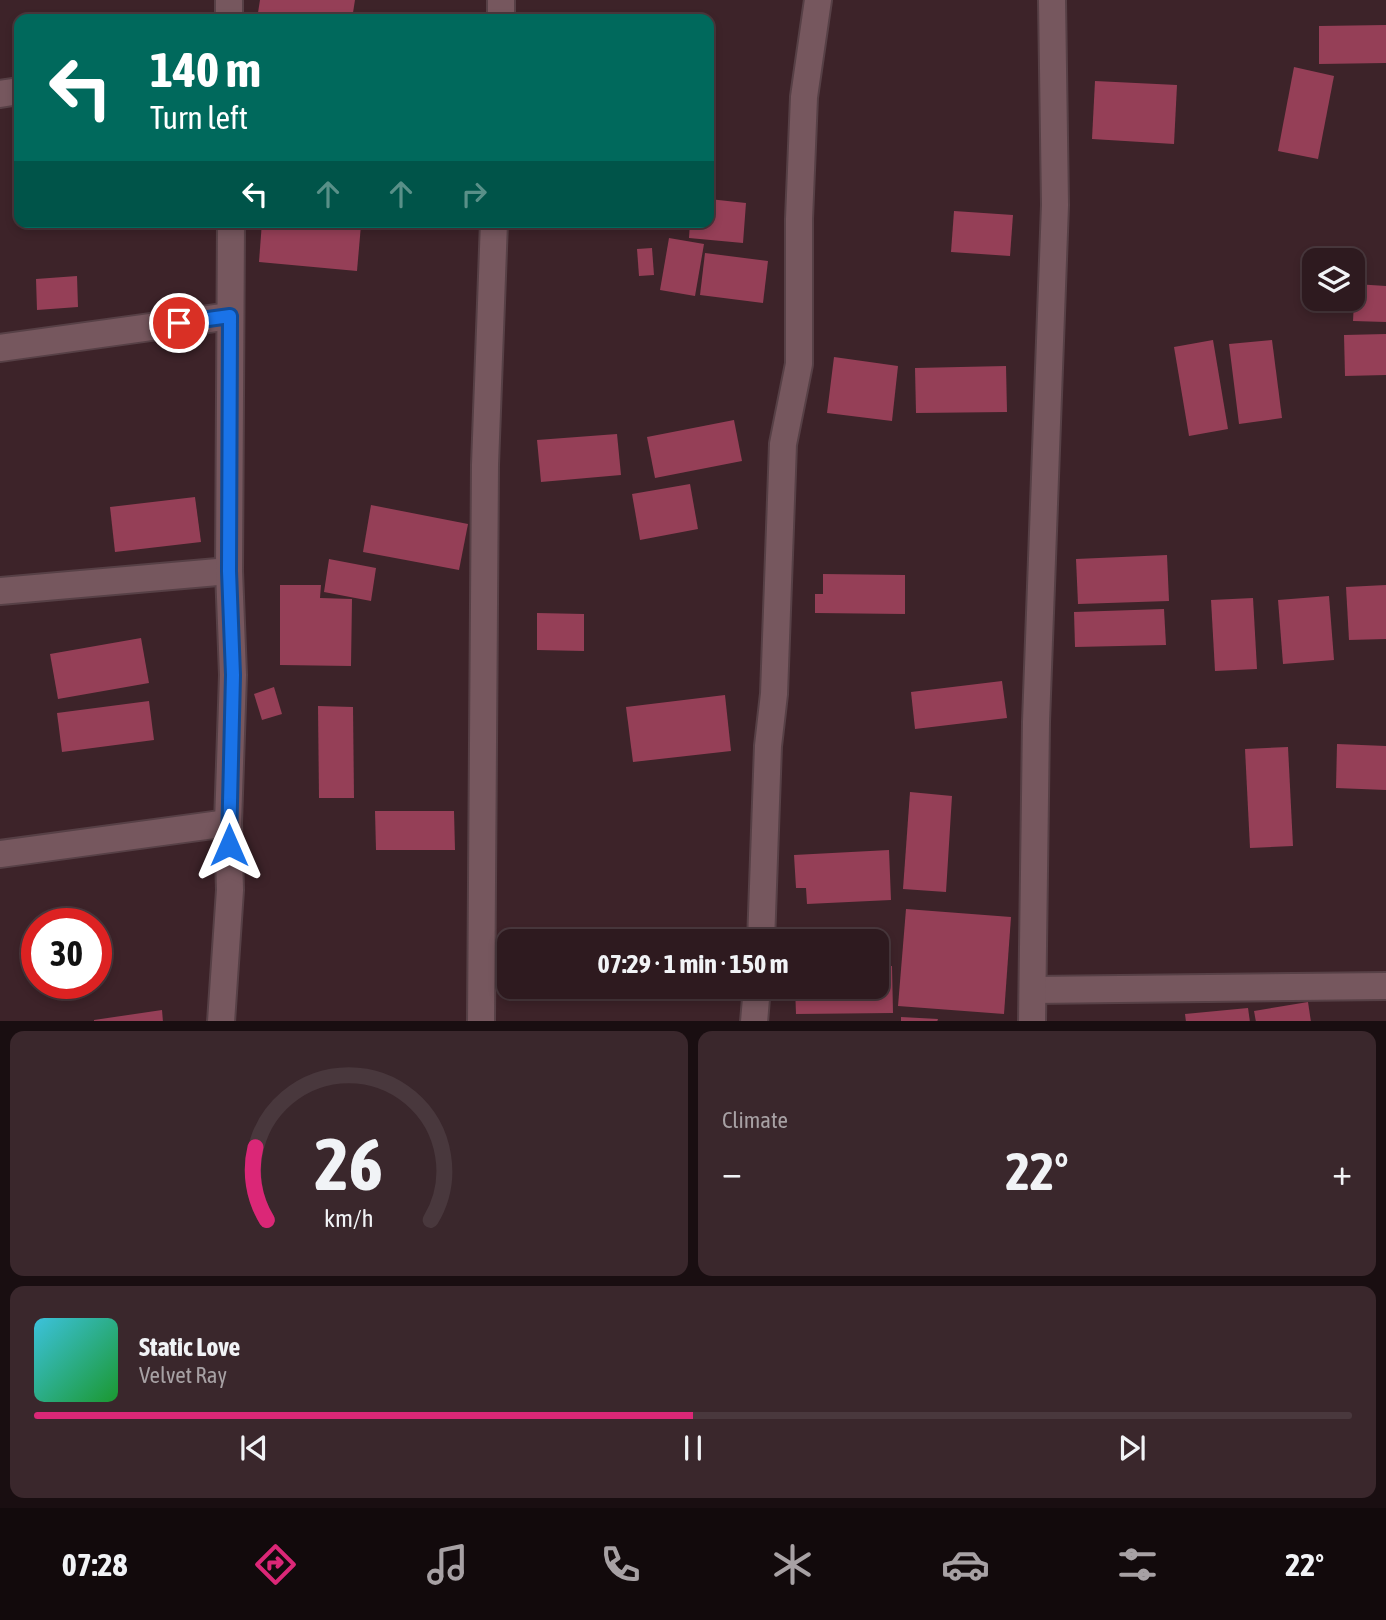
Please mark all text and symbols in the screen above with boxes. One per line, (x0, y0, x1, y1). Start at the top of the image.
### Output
text: 140 m (150, 41, 261, 97)
icon: left (35, 42, 126, 133)
text: Turn left (150, 99, 248, 136)
icon: left (236, 175, 274, 213)
icon: ahead (309, 175, 347, 213)
icon: ahead (382, 175, 420, 213)
icon: right (455, 175, 493, 213)
map controls (1302, 248, 1365, 311)
button: layers (1302, 248, 1365, 311)
pin (149, 293, 209, 353)
icon: arrive (160, 304, 198, 342)
position arrow (192, 808, 266, 882)
speed limit sign: 30 (21, 908, 112, 999)
text: 07:29 · 1 min · 150 m (598, 949, 788, 979)
text: Climate (722, 1107, 788, 1133)
text: 26 (315, 1122, 383, 1205)
text: 22° (1005, 1141, 1069, 1201)
text: − (722, 1150, 742, 1193)
text: + (1332, 1150, 1352, 1193)
text: km/h (324, 1203, 374, 1231)
text: Static Love (139, 1332, 240, 1362)
text: Velvet Ray (139, 1362, 227, 1388)
icon: previous (235, 1429, 273, 1467)
icon: pause (674, 1429, 712, 1467)
icon: next (1113, 1429, 1151, 1467)
icon: directions (251, 1540, 300, 1589)
icon: music (423, 1540, 472, 1589)
icon: phone (596, 1540, 645, 1589)
icon: climate (768, 1540, 817, 1589)
icon: car (941, 1540, 990, 1589)
icon: filters (1113, 1540, 1162, 1589)
text: 07:28 (62, 1546, 128, 1583)
text: 22° (1285, 1546, 1324, 1583)

